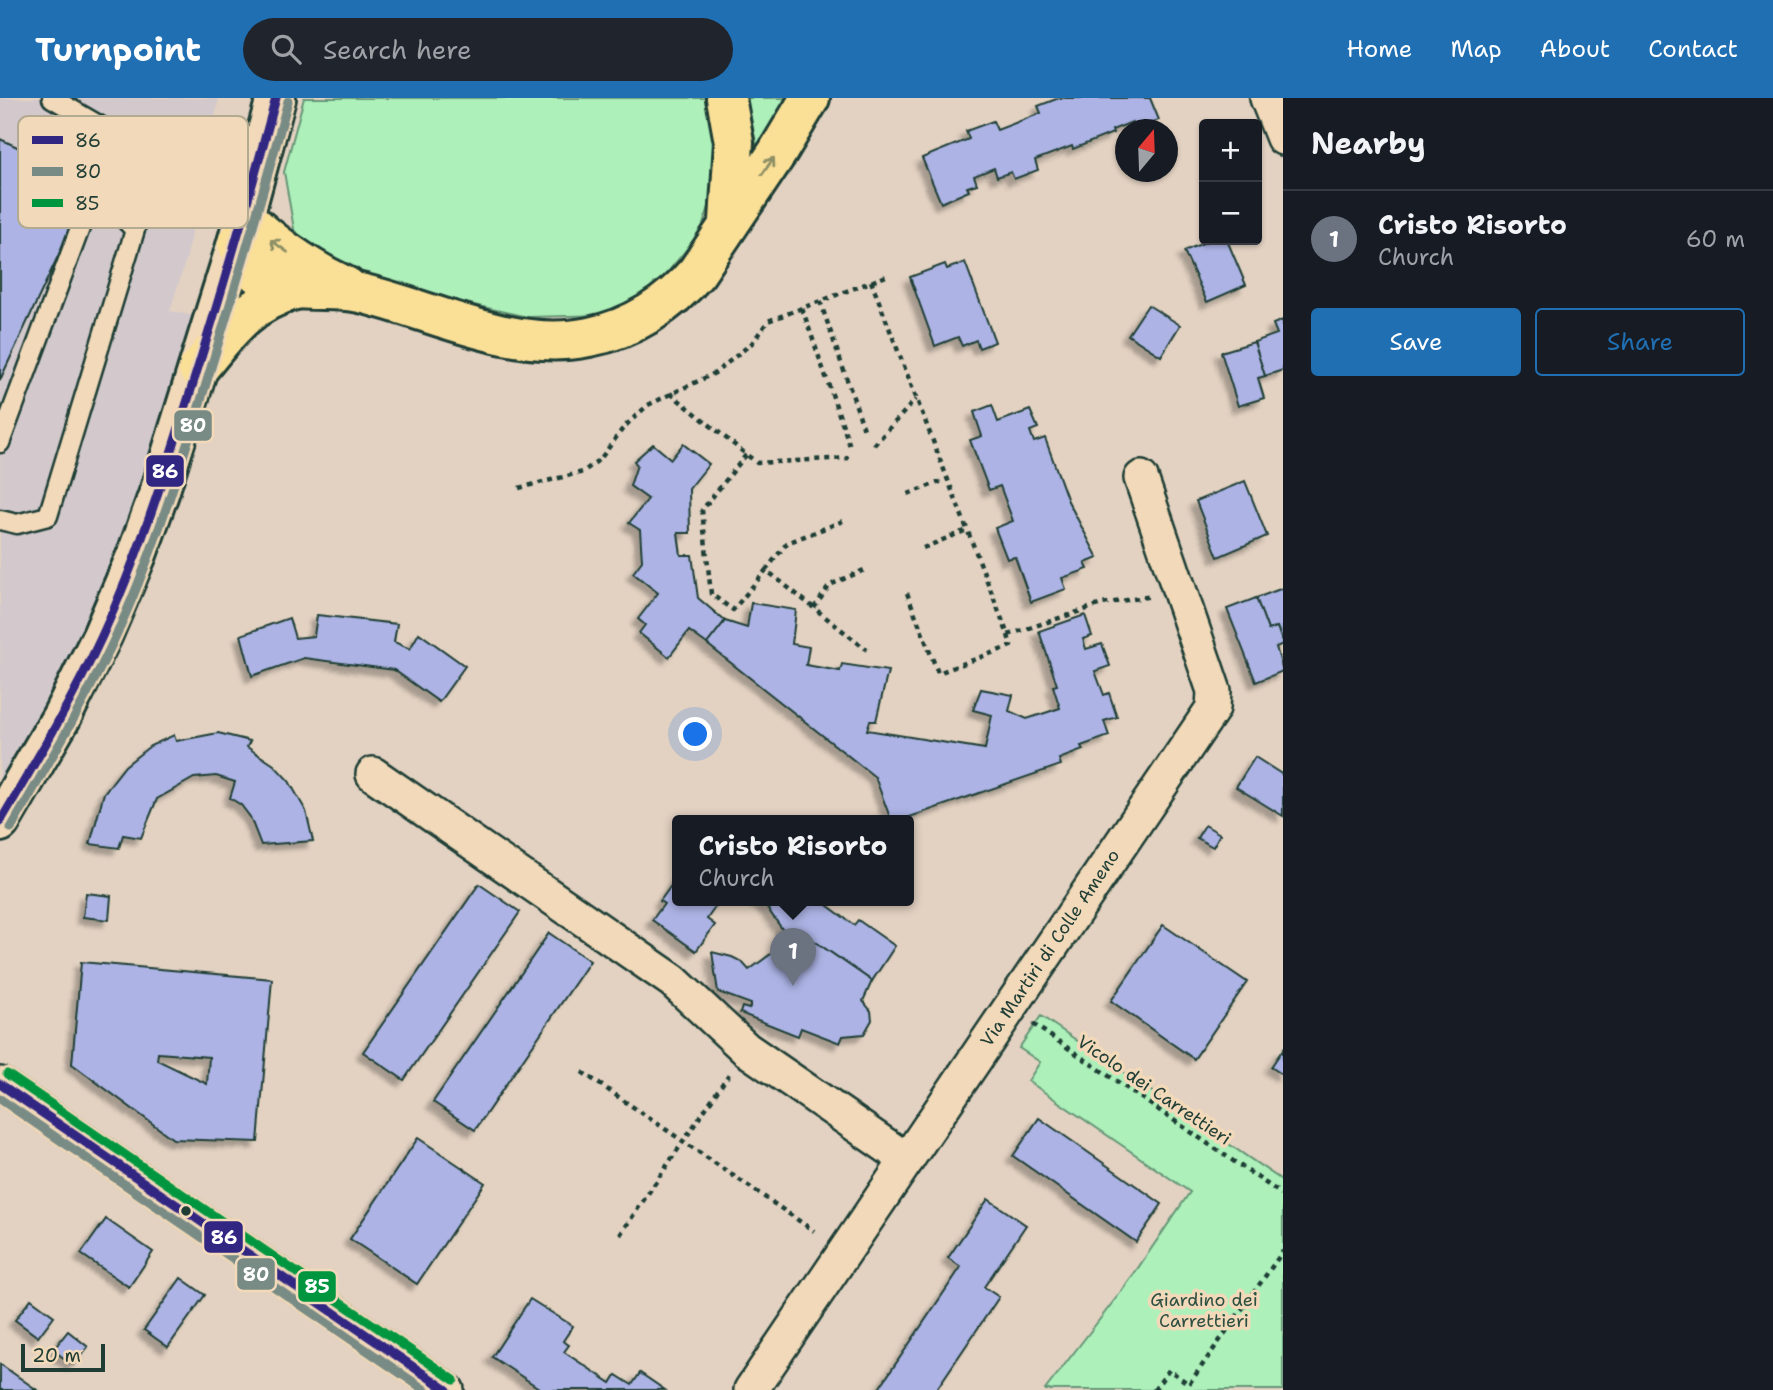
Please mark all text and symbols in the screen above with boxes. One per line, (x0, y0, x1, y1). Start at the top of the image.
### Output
search box (243, 18, 733, 81)
text: Turnpoint (35, 27, 201, 72)
icon: search (267, 30, 305, 68)
text: Search here (323, 32, 472, 67)
text: Home (1346, 33, 1412, 65)
text: Map (1450, 33, 1502, 65)
text: About (1540, 33, 1610, 65)
text: Contact (1648, 33, 1738, 65)
legend (18, 116, 248, 228)
north arrow (1115, 119, 1178, 182)
map controls (1199, 119, 1262, 245)
button: + (1199, 119, 1262, 182)
text: Nearby (1311, 123, 1426, 164)
text: 86 (75, 128, 101, 153)
one-way arrow (761, 157, 775, 176)
text: 80 (75, 159, 101, 184)
button: − (1199, 182, 1262, 245)
text: 85 (75, 191, 99, 216)
text: Cristo Risorto (1378, 207, 1567, 242)
text: 1 (1329, 224, 1339, 254)
text: 60 m (1686, 224, 1745, 254)
one-way arrow (270, 239, 289, 254)
text: Church (1378, 242, 1454, 272)
button: Save (1311, 308, 1521, 376)
button: Share (1535, 308, 1745, 376)
line badge: 80 (173, 409, 213, 442)
text: 80 (180, 413, 206, 438)
line badge: 86 (145, 454, 185, 488)
text: 86 (152, 459, 178, 484)
your location (678, 717, 712, 751)
popup (672, 815, 914, 906)
text: Cristo Risorto (699, 828, 887, 863)
street label: Via Martiri di Colle Ameno (975, 845, 1125, 1051)
text: Church (699, 863, 775, 893)
pin: 1 (770, 928, 816, 986)
street label: Vicolo dei Carrettieri (1072, 1029, 1236, 1151)
unlabelled marker (179, 1204, 193, 1218)
line badge: 86 (203, 1220, 244, 1254)
text: 86 (211, 1225, 237, 1250)
line badge: 80 (236, 1257, 276, 1291)
text: 80 (243, 1262, 269, 1287)
line badge: 85 (297, 1270, 337, 1303)
text: 85 (304, 1274, 330, 1299)
park label: Giardino dei Carrettieri (1150, 1288, 1258, 1333)
scale bar (21, 1341, 105, 1373)
text: 20 m (32, 1343, 81, 1368)

